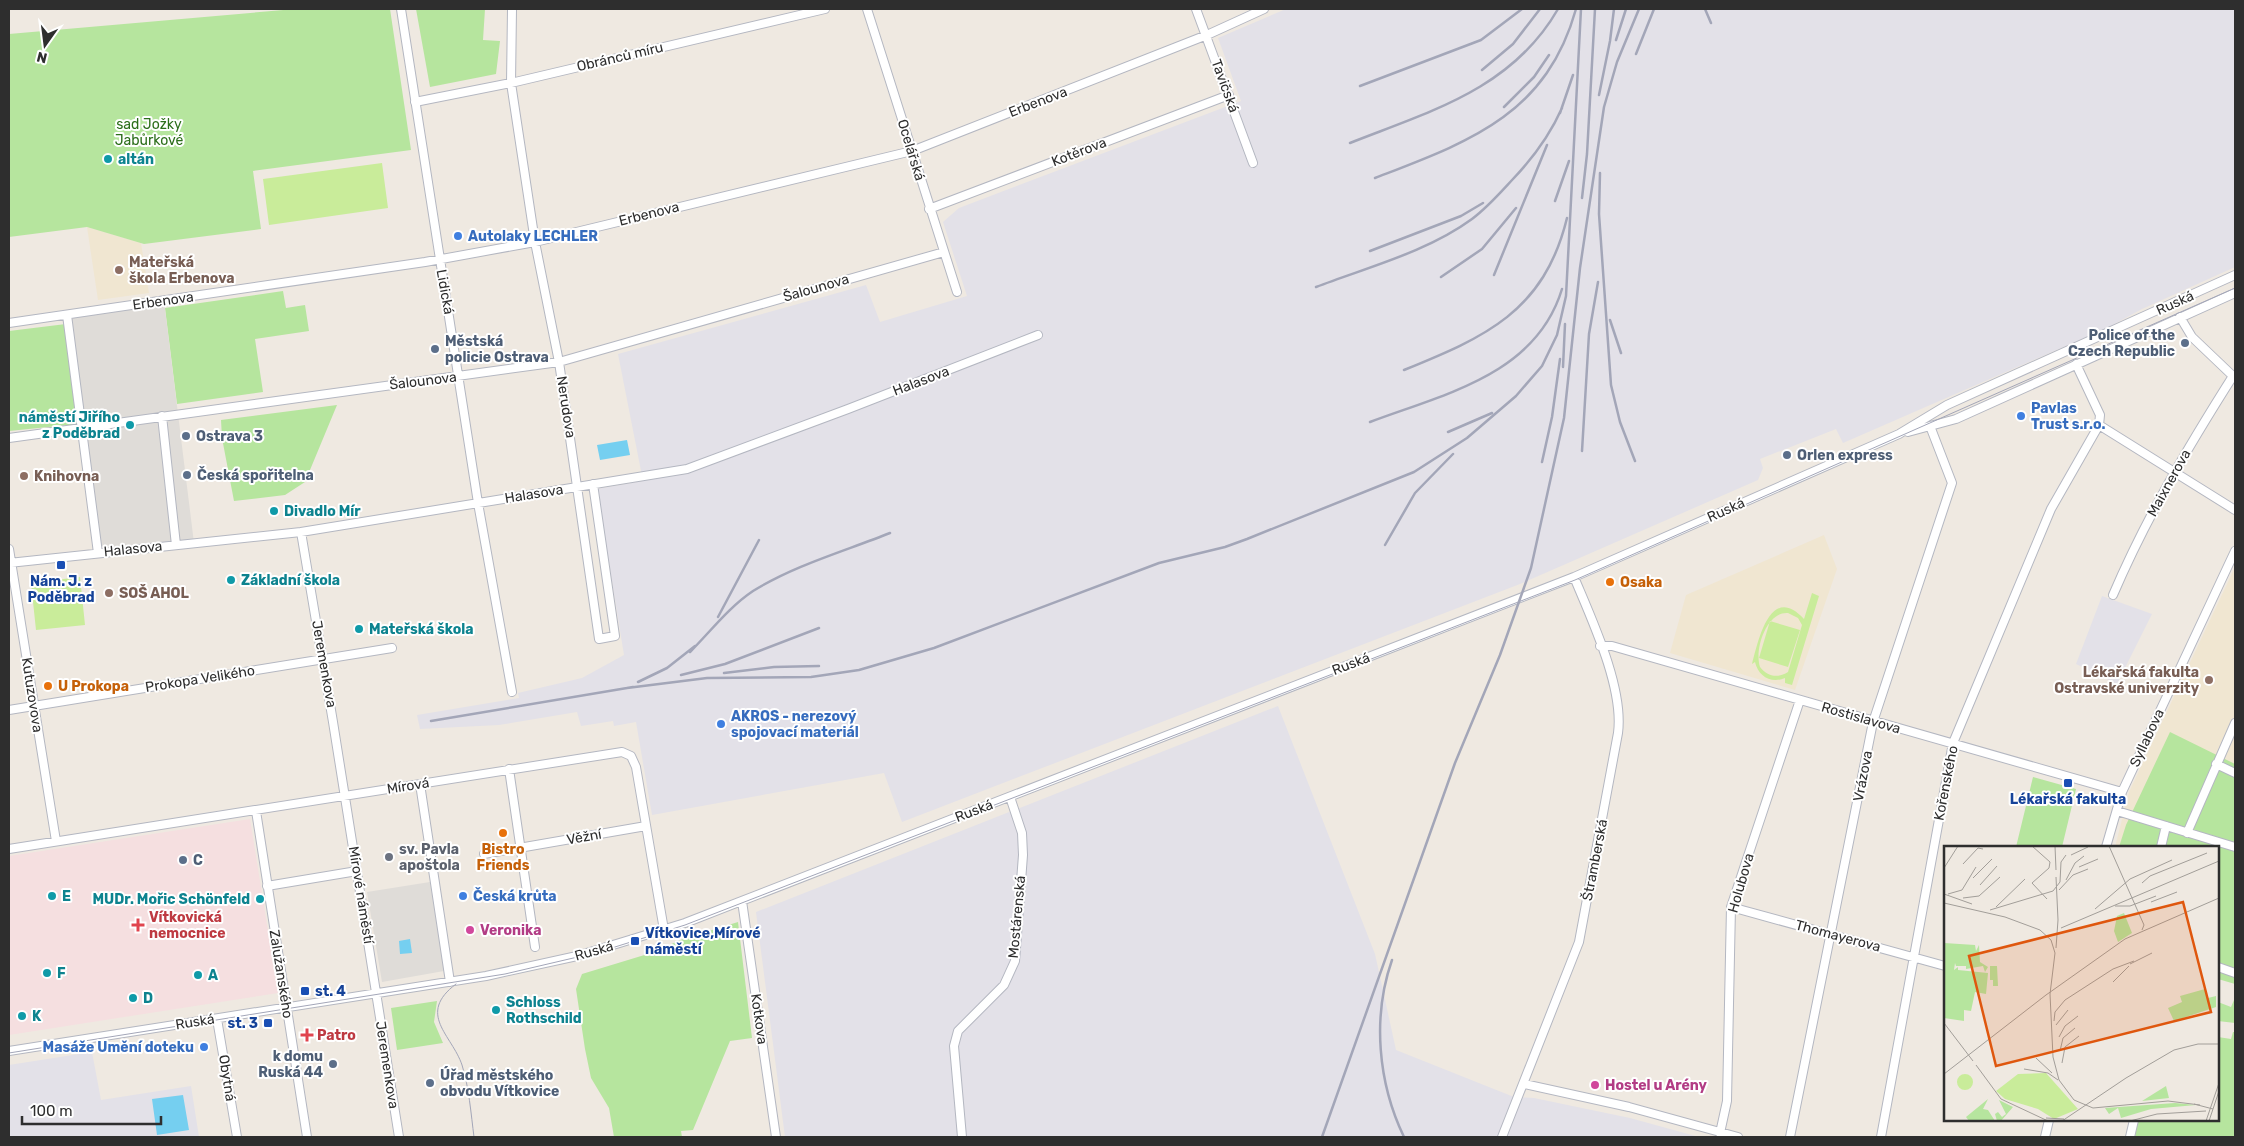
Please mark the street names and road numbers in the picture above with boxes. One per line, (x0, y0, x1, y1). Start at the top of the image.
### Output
street label: Obránců míru (575, 39, 665, 75)
street label: Tavičská (1208, 57, 1242, 115)
street label: Erbenova (1006, 83, 1070, 121)
street label: Ocelářská (894, 117, 928, 183)
street label: Kotěrova (1049, 134, 1109, 170)
street label: Erbenova (617, 198, 681, 230)
street label: Lidická (433, 268, 457, 316)
street label: Šalounova (781, 270, 851, 306)
street label: Ruská (2153, 287, 2197, 319)
street label: Erbenova (131, 288, 195, 314)
street label: Halasova (890, 362, 952, 400)
street label: Šalounova (388, 367, 458, 394)
street label: Nerudova (553, 375, 579, 439)
street label: Maixnerova (2144, 446, 2194, 520)
street label: Halasova (504, 481, 564, 507)
street label: Ruská (1704, 494, 1748, 526)
street label: Halasova (103, 537, 163, 561)
street label: Jeremenkova (308, 619, 340, 709)
street label: Ruská (1329, 649, 1373, 679)
street label: Kutuzovova (18, 656, 46, 734)
street label: Prokopa Velikého (144, 662, 256, 696)
street label: Rostislavova (1819, 699, 1903, 737)
street label: Syllabova (2126, 706, 2168, 770)
street label: Kořenského (1930, 744, 1962, 822)
street label: Vrázova (1850, 749, 1876, 803)
street label: Mírová (386, 774, 430, 798)
street label: Ruská (952, 796, 996, 826)
street label: Štramberská (1578, 817, 1611, 902)
street label: Věžní (565, 825, 603, 848)
street label: Mírové náměstí (345, 845, 377, 946)
street label: Holubova (1724, 851, 1758, 915)
street label: Mostárenská (1005, 875, 1029, 959)
street label: Thomayerova (1793, 916, 1883, 956)
street label: Zalužanského (266, 928, 296, 1020)
street label: Ruská (573, 937, 615, 965)
street label: Kotkova (747, 992, 771, 1046)
street label: Ruská (174, 1011, 216, 1033)
street label: Jeremenkova (372, 1020, 402, 1110)
street label: Obytná (215, 1053, 239, 1103)

